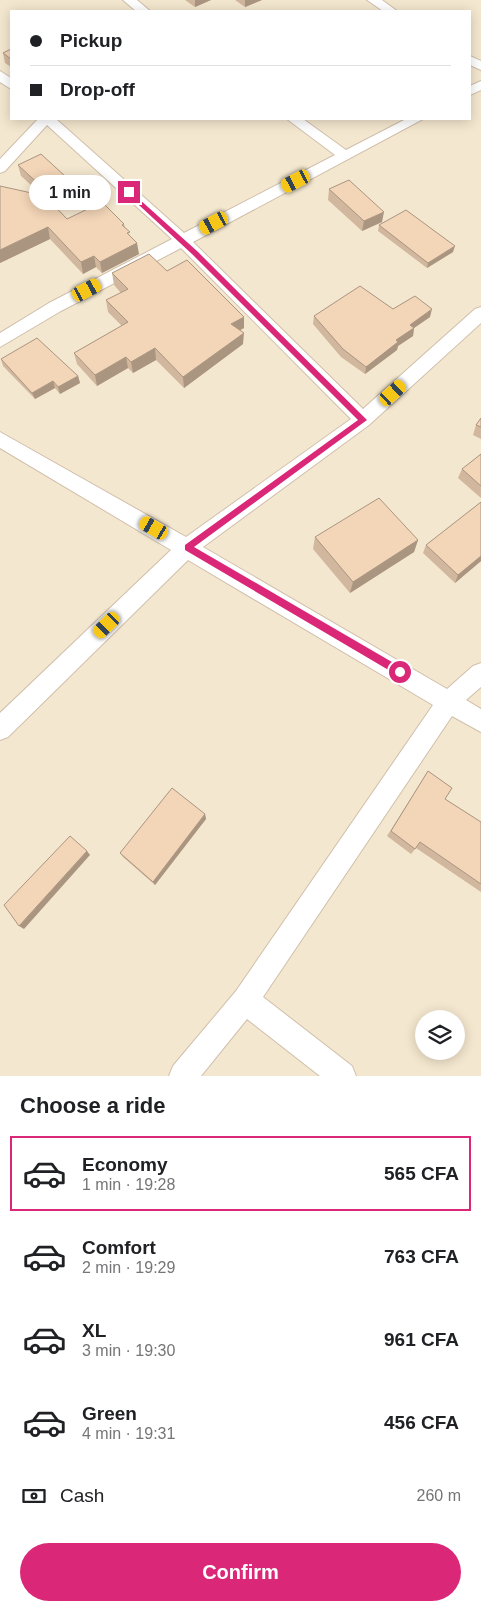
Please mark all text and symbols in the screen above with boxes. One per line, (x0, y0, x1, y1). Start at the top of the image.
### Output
text: Pickup (60, 30, 122, 51)
text: Drop-off (60, 79, 135, 100)
car (279, 168, 312, 194)
callout: 1 min (29, 174, 112, 210)
route end (118, 181, 140, 203)
text: 1 min (49, 184, 91, 201)
car (197, 209, 230, 237)
car (70, 276, 103, 304)
car (376, 377, 409, 409)
car (137, 514, 170, 542)
car (90, 609, 123, 641)
route start (389, 661, 411, 683)
map controls (415, 1010, 465, 1060)
button: layers (415, 1010, 465, 1060)
text: Choose a ride (20, 1093, 165, 1118)
icon: car (22, 1151, 67, 1196)
text: Economy (82, 1154, 168, 1175)
text: 565 CFA (384, 1163, 459, 1184)
text: 1 min · 19:28 (82, 1176, 175, 1193)
icon: car (22, 1234, 67, 1279)
text: Comfort (82, 1237, 156, 1258)
text: 763 CFA (384, 1246, 459, 1267)
text: 2 min · 19:29 (82, 1259, 175, 1276)
icon: car (22, 1317, 67, 1362)
text: XL (82, 1320, 106, 1341)
text: 961 CFA (384, 1329, 459, 1350)
text: 3 min · 19:30 (82, 1342, 175, 1359)
icon: car (22, 1400, 67, 1445)
text: Green (82, 1403, 137, 1424)
text: 456 CFA (384, 1412, 459, 1433)
text: 4 min · 19:31 (82, 1425, 175, 1442)
icon: cash (20, 1482, 48, 1510)
text: Cash (60, 1485, 104, 1506)
text: 260 m (417, 1487, 461, 1504)
button: Confirm (20, 1543, 461, 1601)

